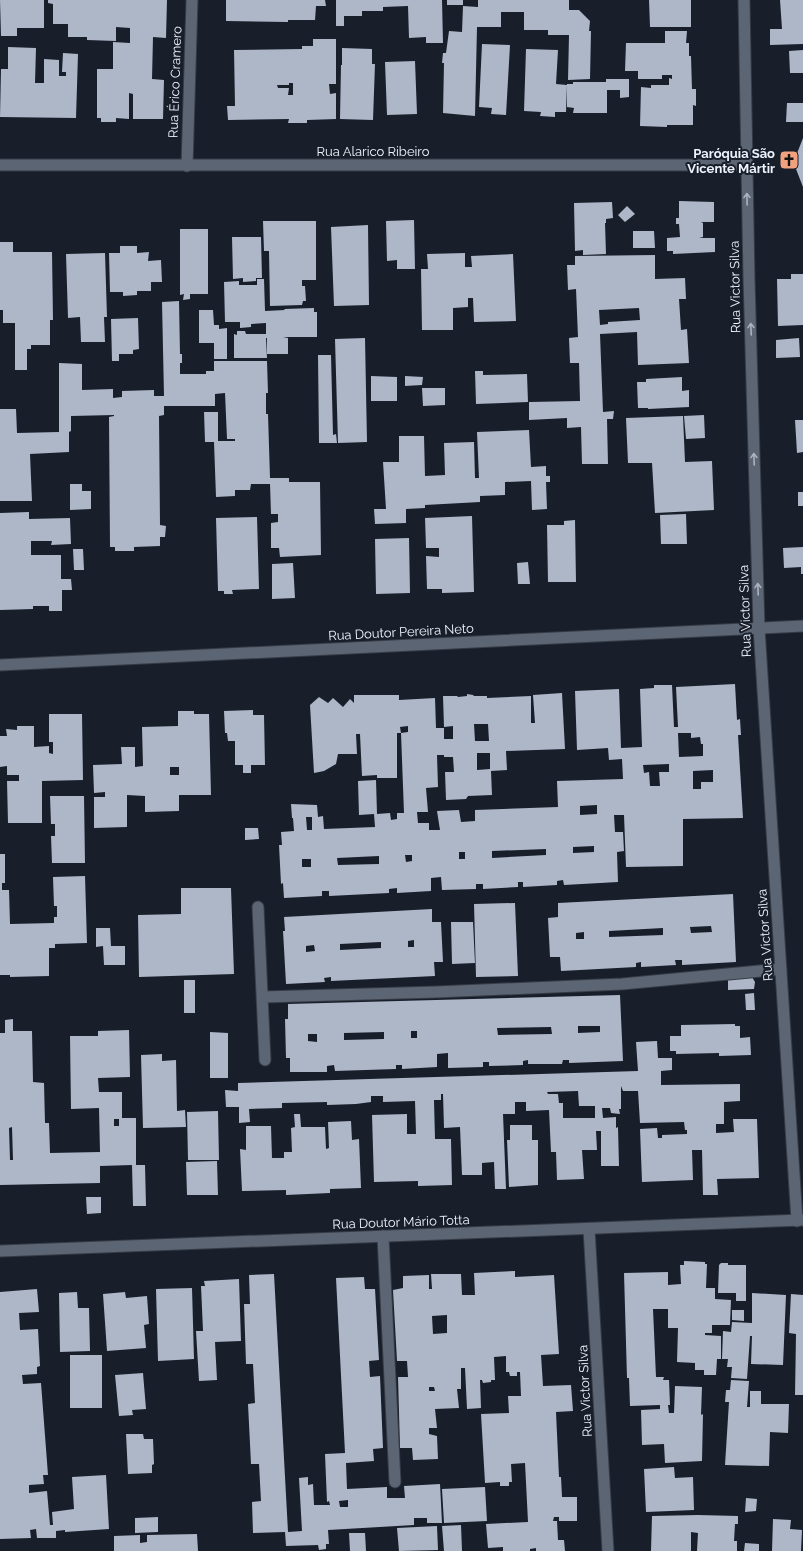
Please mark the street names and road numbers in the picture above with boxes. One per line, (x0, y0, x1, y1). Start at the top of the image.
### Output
street label: Rua Érico Cramero (166, 25, 184, 138)
street label: Rua Alarico Ribeiro (317, 144, 430, 159)
street label: Rua Victor Silva (727, 241, 743, 333)
street label: Rua Victor Silva (736, 565, 754, 657)
street label: Rua Doutor Pereira Neto (328, 621, 474, 643)
street label: Rua Victor Silva (754, 888, 776, 982)
street label: Rua Doutor Mário Totta (332, 1212, 470, 1232)
street label: Rua Victor Silva (575, 1345, 595, 1437)

